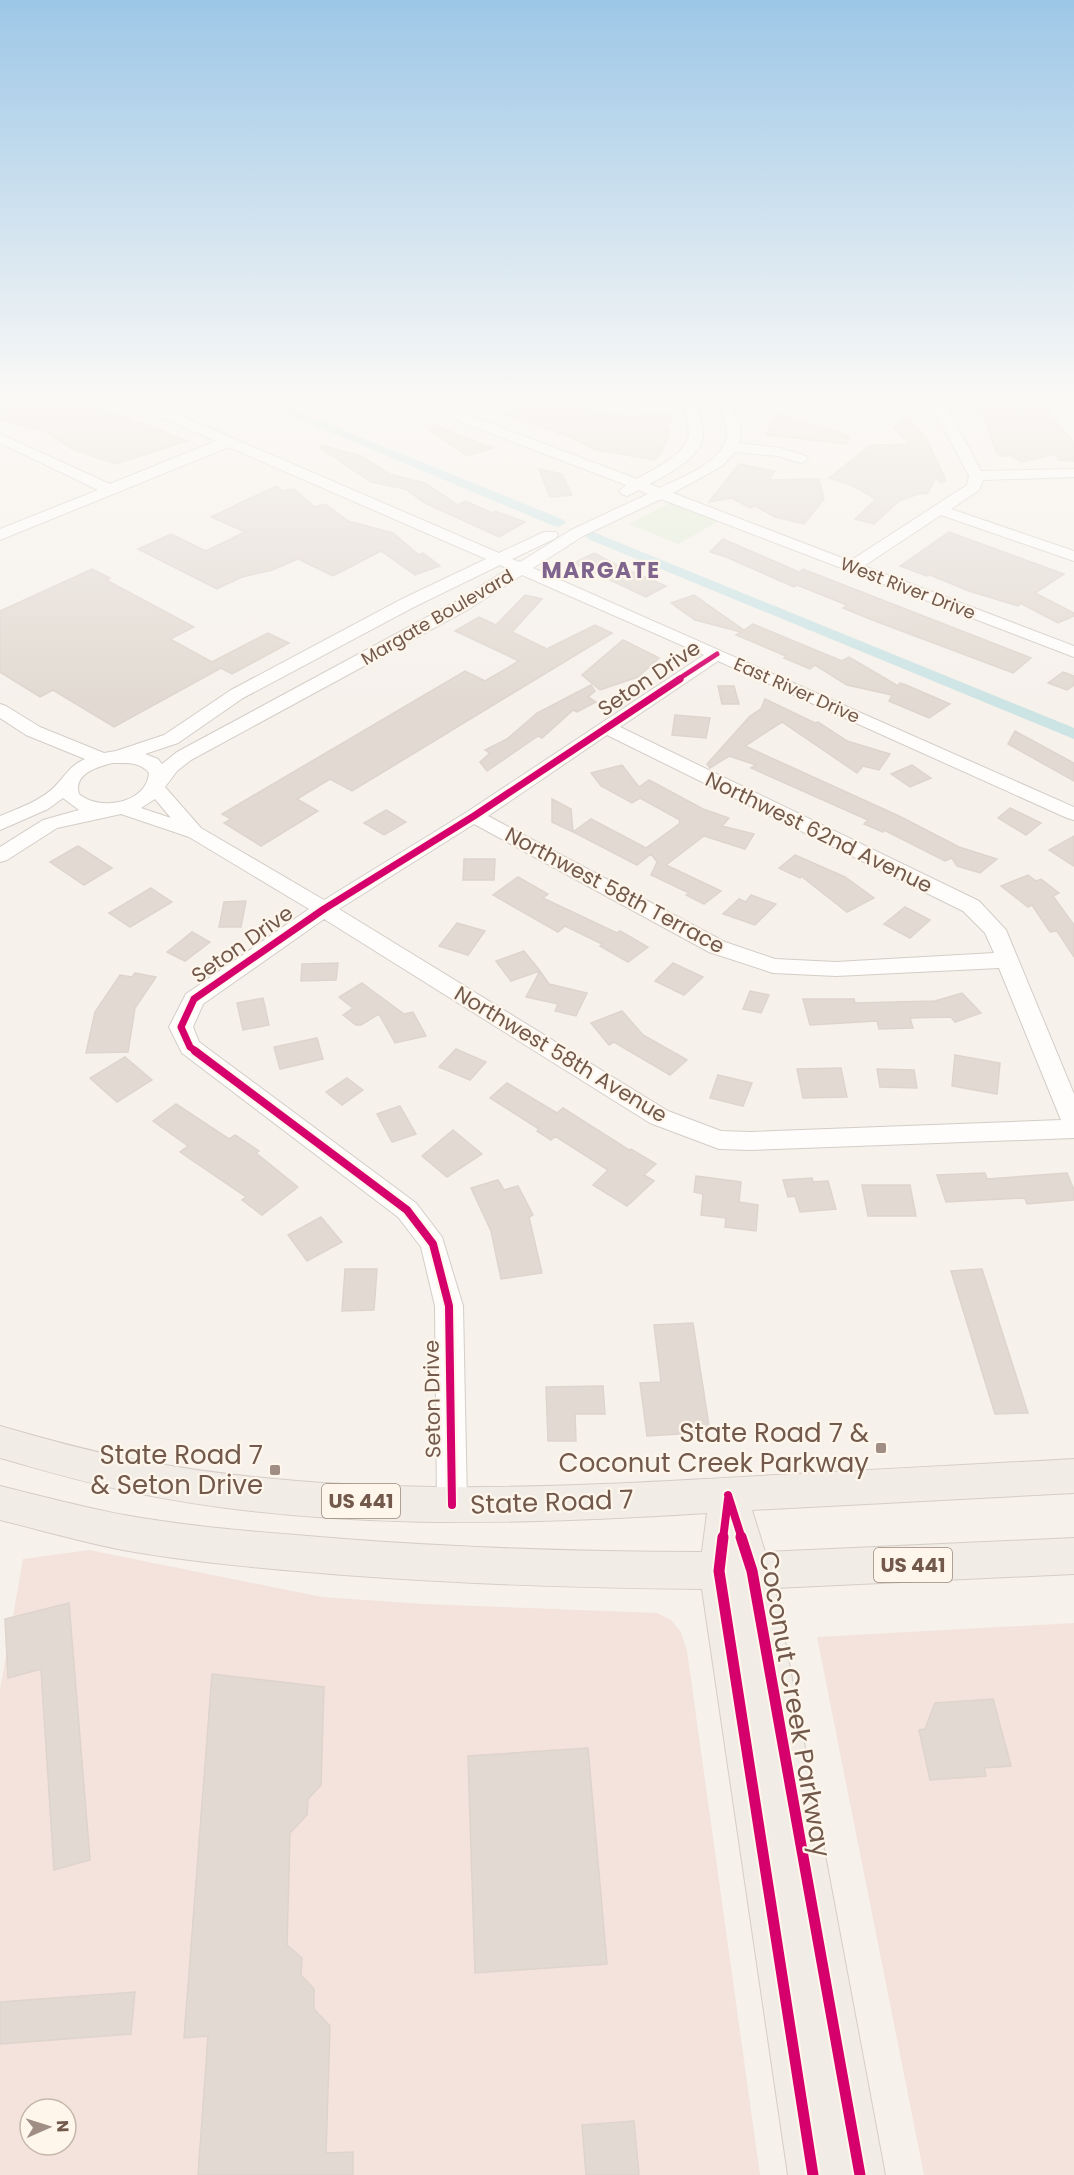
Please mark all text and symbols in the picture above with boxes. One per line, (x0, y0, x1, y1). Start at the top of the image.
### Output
street label: West River Drive (837, 551, 979, 625)
district label: MARGATE (541, 555, 661, 586)
street label: Margate Boulevard (356, 563, 518, 671)
street label: Seton Drive (592, 633, 706, 723)
street label: East River Drive (730, 651, 864, 729)
street label: Northwest 62nd Avenue (701, 764, 937, 900)
street label: Northwest 58th Terrace (500, 820, 730, 960)
street label: Seton Drive (185, 898, 299, 990)
street label: Northwest 58th Avenue (449, 979, 673, 1129)
street label: Seton Drive (416, 1340, 448, 1458)
place label: State Road 7 & Coconut Creek Parkway (559, 1415, 869, 1481)
place label: State Road 7 & Seton Drive (91, 1437, 263, 1503)
marker: State Road 7 & Coconut Creek Parkway (874, 1441, 888, 1455)
marker: State Road 7 & Seton Drive (268, 1463, 282, 1477)
street label: State Road 7 (470, 1481, 634, 1523)
road number: US 441 (322, 1484, 400, 1518)
street label: Coconut Creek Parkway (750, 1548, 840, 1860)
road number: US 441 (874, 1548, 952, 1582)
north arrow (18, 2097, 78, 2157)
text: N (51, 2120, 74, 2133)

